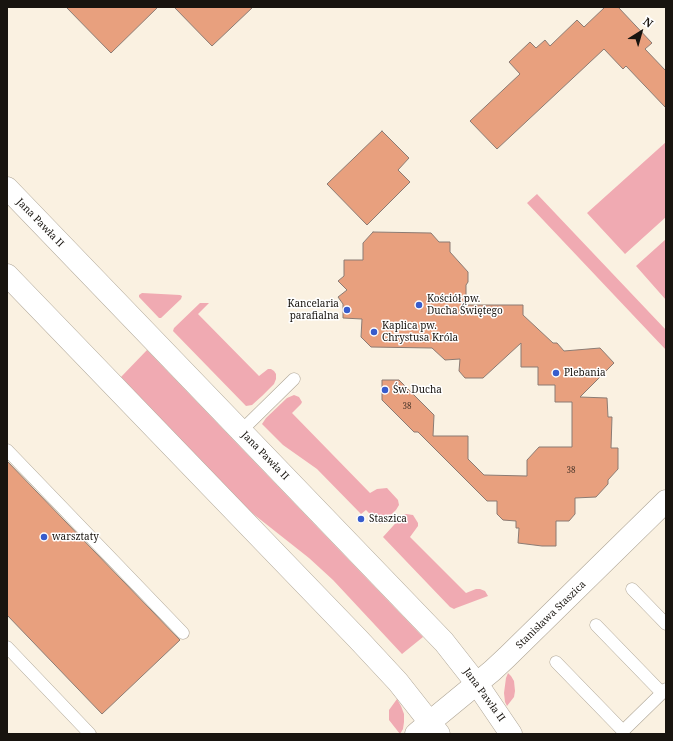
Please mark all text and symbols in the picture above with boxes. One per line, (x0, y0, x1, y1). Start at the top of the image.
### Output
north arrow (621, 12, 661, 52)
text: N (641, 13, 656, 31)
street label: Jana Pawła II (14, 196, 66, 250)
place label: Kościół pw. Ducha Świętego (427, 293, 503, 316)
place label: Kancelaria parafialna (287, 298, 339, 322)
marker: Kościół pw. Ducha Świętego (414, 300, 424, 310)
marker: Kancelaria parafialna (342, 305, 352, 315)
place label: Kaplica pw. Chrystusa Króla (382, 320, 458, 344)
marker: Kaplica pw. Chrystusa Króla (369, 327, 379, 337)
place label: Plebania (564, 367, 606, 379)
marker: Plebania (551, 368, 561, 378)
place label: Św. Ducha (393, 384, 442, 396)
marker: Św. Ducha (380, 385, 390, 395)
house number: 38 (403, 402, 411, 412)
street label: Jana Pawła II (239, 429, 291, 483)
house number: 38 (567, 466, 575, 476)
place label: Staszica (369, 513, 407, 525)
marker: Staszica (356, 514, 366, 524)
place label: warsztaty (52, 531, 99, 543)
marker: warsztaty (39, 532, 49, 542)
street label: Stanisława Staszica (514, 579, 588, 651)
street label: Jana Pawła II (461, 666, 507, 724)

